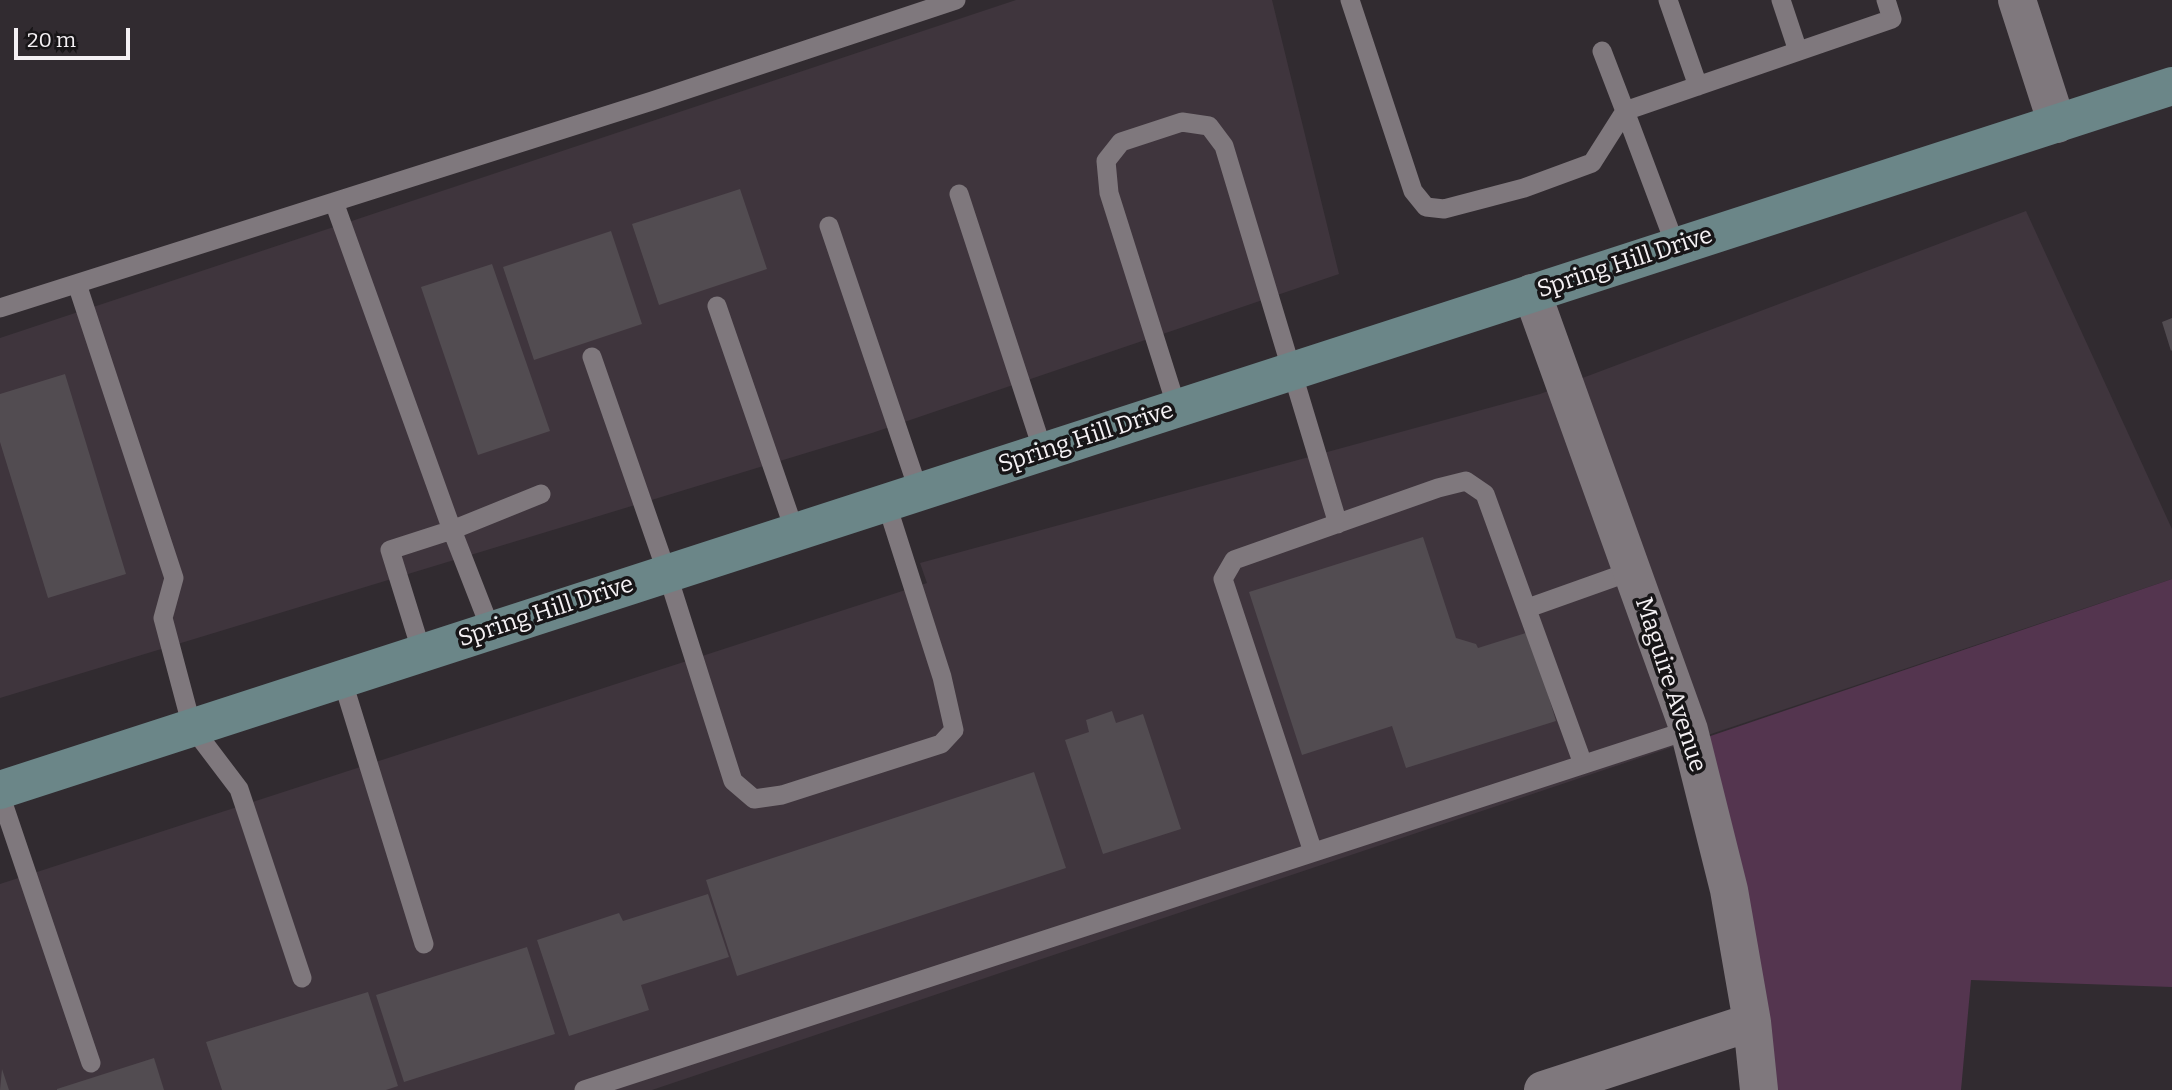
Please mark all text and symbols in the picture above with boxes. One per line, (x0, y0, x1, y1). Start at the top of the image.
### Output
scale bar (18, 14, 133, 58)
text: 20 m (27, 27, 76, 53)
street label: Spring Hill Drive (1534, 221, 1716, 305)
street label: Spring Hill Drive (995, 396, 1177, 480)
street label: Spring Hill Drive (455, 570, 637, 654)
street label: Maguire Avenue (1628, 594, 1712, 776)

